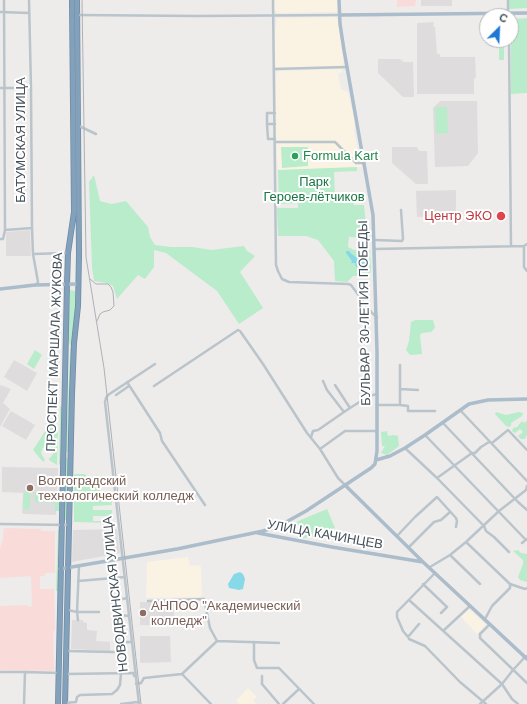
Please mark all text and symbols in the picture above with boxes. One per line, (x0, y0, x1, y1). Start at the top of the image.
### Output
north arrow (479, 8, 519, 48)
text: С (497, 11, 510, 25)
street label: БАТУМСКАЯ УЛИЦА (13, 77, 29, 203)
place label: Formula Kart (303, 148, 378, 164)
marker: Formula Kart (290, 151, 300, 161)
park label: Парк Героев-лётчиков (263, 174, 365, 205)
place label: Центр ЭКО (424, 208, 492, 224)
marker: Центр ЭКО (495, 210, 507, 222)
street label: БУЛЬВАР 30-ЛЕТИЯ ПОБЕДЫ (356, 220, 374, 406)
street label: ПРОСПЕКТ МАРШАЛА ЖУКОВА (44, 252, 66, 452)
place label: Волгоградский технологический колледж (38, 473, 194, 504)
marker: Волгоградский технологический колледж (25, 483, 35, 493)
street label: НОВОДВИНСКАЯ УЛИЦА (100, 515, 132, 673)
street label: УЛИЦА КАЧИНЦЕВ (266, 517, 384, 553)
place label: АНПОО "Академический колледж" (151, 598, 300, 629)
marker: АНПОО "Академический колледж" (138, 608, 148, 618)

